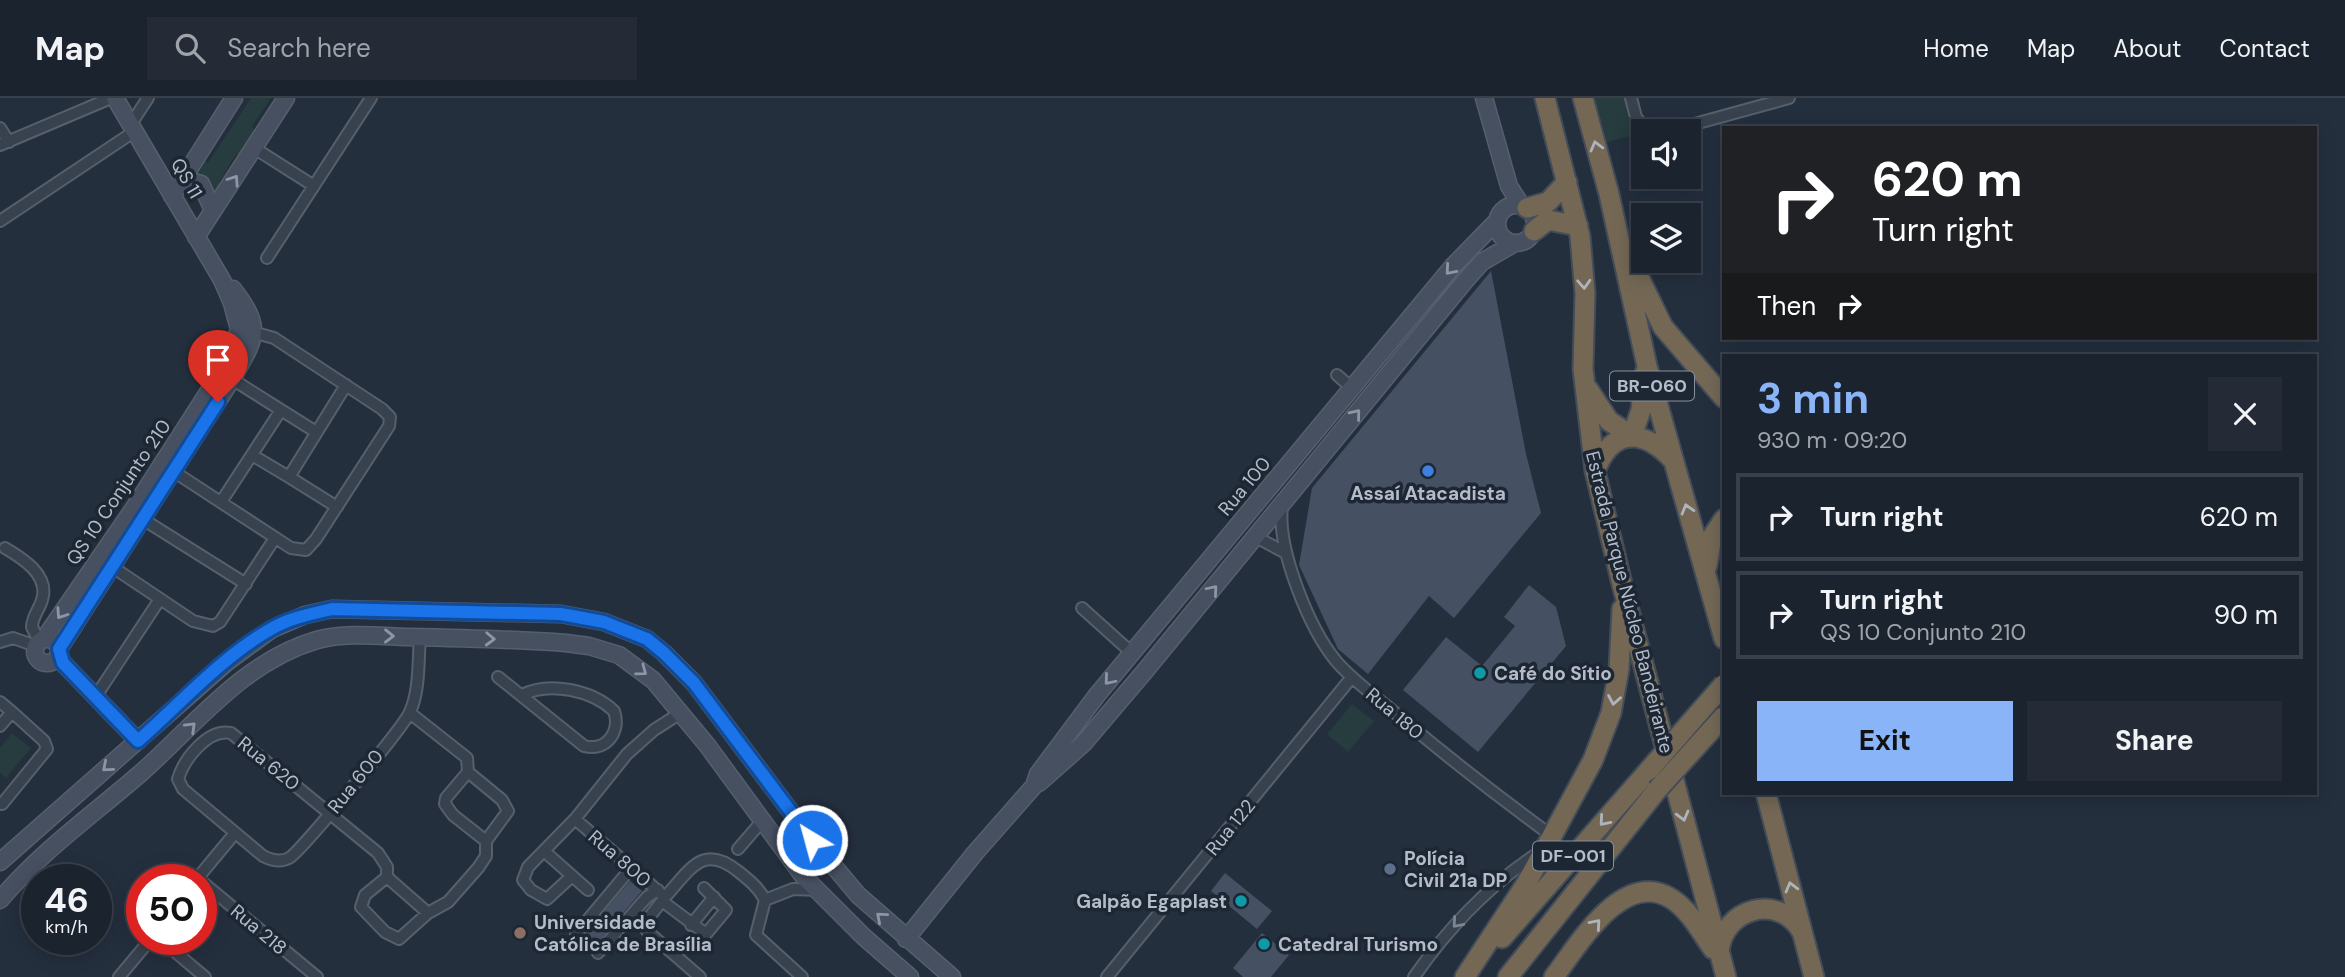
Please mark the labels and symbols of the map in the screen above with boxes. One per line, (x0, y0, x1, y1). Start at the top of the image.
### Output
one-way arrow (1589, 140, 1604, 152)
street label: QS 11 (165, 154, 208, 203)
one-way arrow (225, 175, 238, 188)
one-way arrow (1445, 262, 1458, 275)
one-way arrow (1576, 279, 1591, 290)
pin (188, 330, 248, 402)
road number: BR-060 (1610, 372, 1694, 400)
one-way arrow (1348, 409, 1361, 421)
street label: QS 10 Conjunto 210 (60, 415, 176, 570)
street label: Estrada Parque Núcleo Bandeirante (1580, 448, 1679, 756)
street label: Rua 100 (1212, 452, 1276, 521)
marker: Assaí Atacadista (1420, 463, 1436, 479)
place label: Assaí Atacadista (1350, 481, 1506, 506)
one-way arrow (1681, 503, 1696, 515)
one-way arrow (1204, 585, 1217, 597)
one-way arrow (56, 607, 69, 620)
one-way arrow (384, 628, 395, 644)
one-way arrow (484, 632, 495, 647)
place label: Café do Sítio (1494, 661, 1612, 686)
one-way arrow (635, 663, 647, 676)
marker: Café do Sítio (1472, 665, 1488, 681)
one-way arrow (1105, 672, 1117, 685)
street label: Rua 180 (1361, 682, 1429, 745)
one-way arrow (1607, 694, 1622, 706)
one-way arrow (183, 723, 196, 736)
street label: Rua 620 (233, 731, 305, 796)
street label: Rua 600 (322, 744, 389, 819)
one-way arrow (102, 759, 115, 771)
street label: Rua 122 (1200, 794, 1261, 861)
position arrow (775, 803, 849, 877)
one-way arrow (1675, 809, 1689, 821)
one-way arrow (1600, 813, 1612, 826)
street label: Rua 800 (583, 824, 656, 892)
road number: DF-001 (1533, 842, 1613, 870)
place label: Polícia Civil 21a DP (1404, 846, 1508, 893)
marker: Polícia Civil 21a DP (1382, 861, 1398, 877)
speed limit sign: 50 (126, 864, 217, 955)
one-way arrow (1785, 881, 1799, 893)
place label: Galpão Egaplast (1076, 889, 1227, 914)
marker: Galpão Egaplast (1233, 893, 1249, 909)
street label: Rua 218 (225, 899, 292, 960)
place label: Universidade Católica de Brasília (534, 910, 712, 957)
one-way arrow (877, 913, 890, 925)
one-way arrow (1453, 914, 1465, 927)
one-way arrow (1588, 919, 1600, 932)
marker: Universidade Católica de Brasília (512, 925, 528, 941)
place label: Catedral Turismo (1278, 932, 1438, 957)
marker: Catedral Turismo (1256, 936, 1272, 952)

